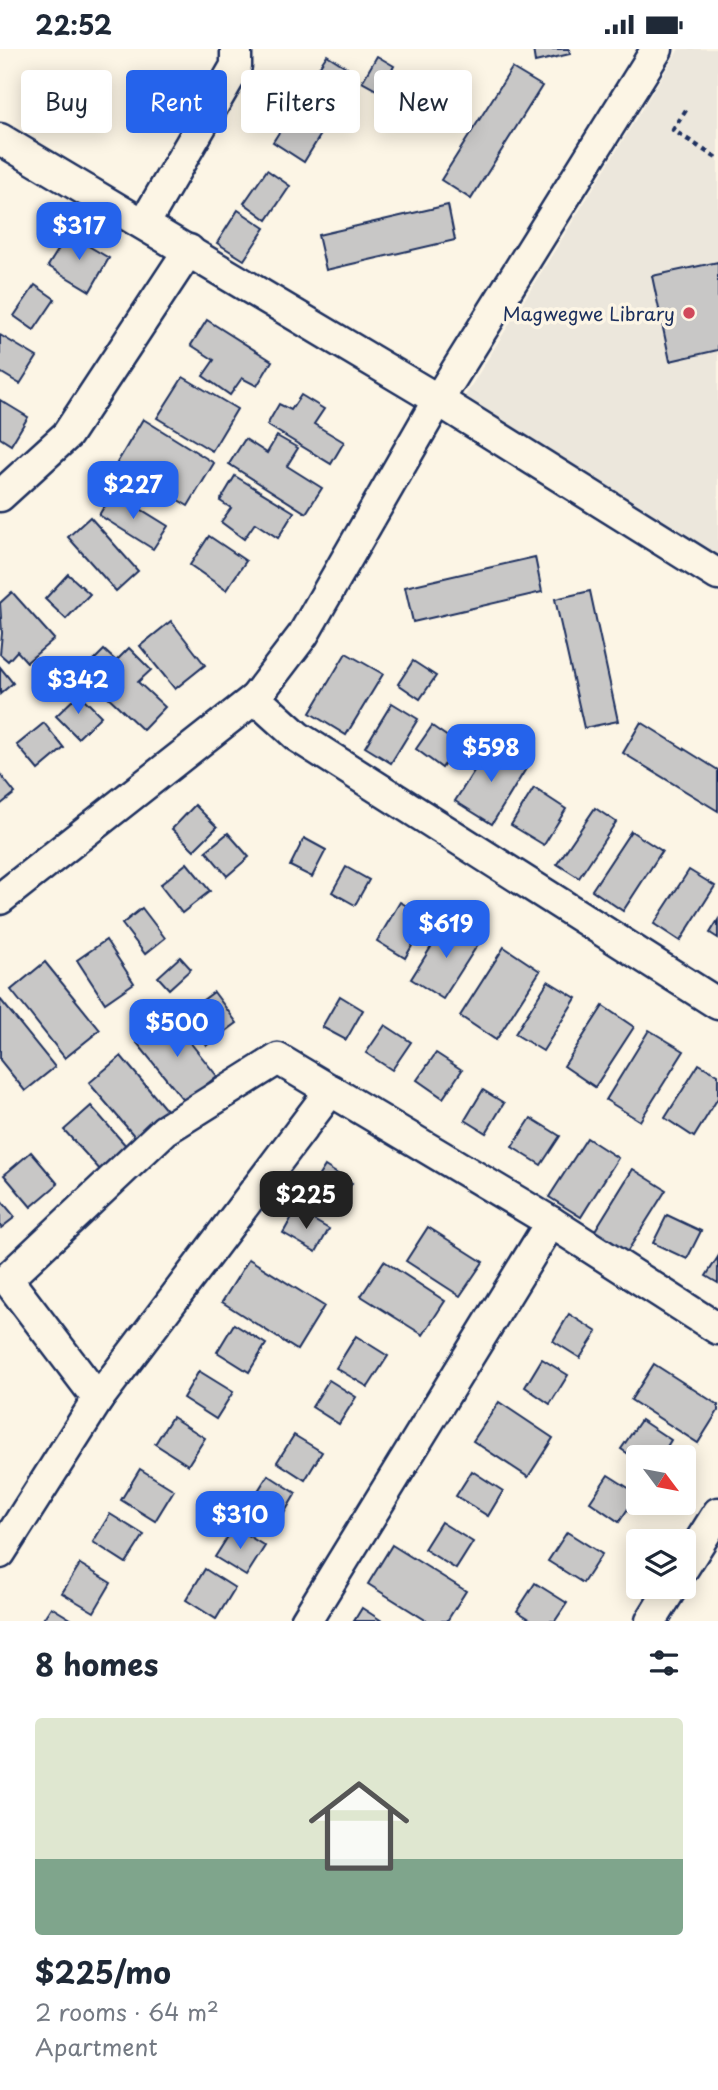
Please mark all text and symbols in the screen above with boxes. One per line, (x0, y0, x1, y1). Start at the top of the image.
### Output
text: 22:52 (35, 5, 112, 44)
chip: Buy (21, 70, 112, 133)
chip: Rent (126, 70, 227, 133)
chip: Filters (241, 70, 360, 133)
chip: New (374, 70, 472, 133)
pin: $317 (38, 203, 120, 262)
text: $317 (52, 207, 106, 242)
place label: Magwegwe Library (503, 299, 675, 327)
marker: Magwegwe Library (681, 305, 697, 321)
pin: $227 (92, 461, 174, 521)
text: $227 (104, 466, 162, 501)
pin: $342 (37, 657, 119, 716)
text: $342 (47, 661, 109, 696)
pin: $598 (450, 725, 532, 784)
text: $598 (462, 729, 520, 764)
pin: $619 (405, 901, 487, 960)
text: $619 (419, 905, 473, 940)
pin: $500 (136, 999, 218, 1059)
text: $500 (145, 1004, 209, 1039)
pin: $225 (265, 1171, 347, 1231)
text: $225 (276, 1176, 336, 1211)
north arrow (626, 1445, 696, 1515)
map controls (626, 1445, 696, 1599)
pin: $310 (199, 1491, 281, 1551)
text: $310 (212, 1496, 268, 1531)
button: layers (626, 1529, 696, 1599)
text: 8 homes (35, 1641, 158, 1686)
icon: filters (645, 1644, 683, 1682)
icon: home (296, 1763, 422, 1889)
text: $225/mo (35, 1949, 171, 1994)
text: 2 rooms · 64 m² (35, 1994, 219, 2029)
text: Apartment (35, 2029, 158, 2064)

